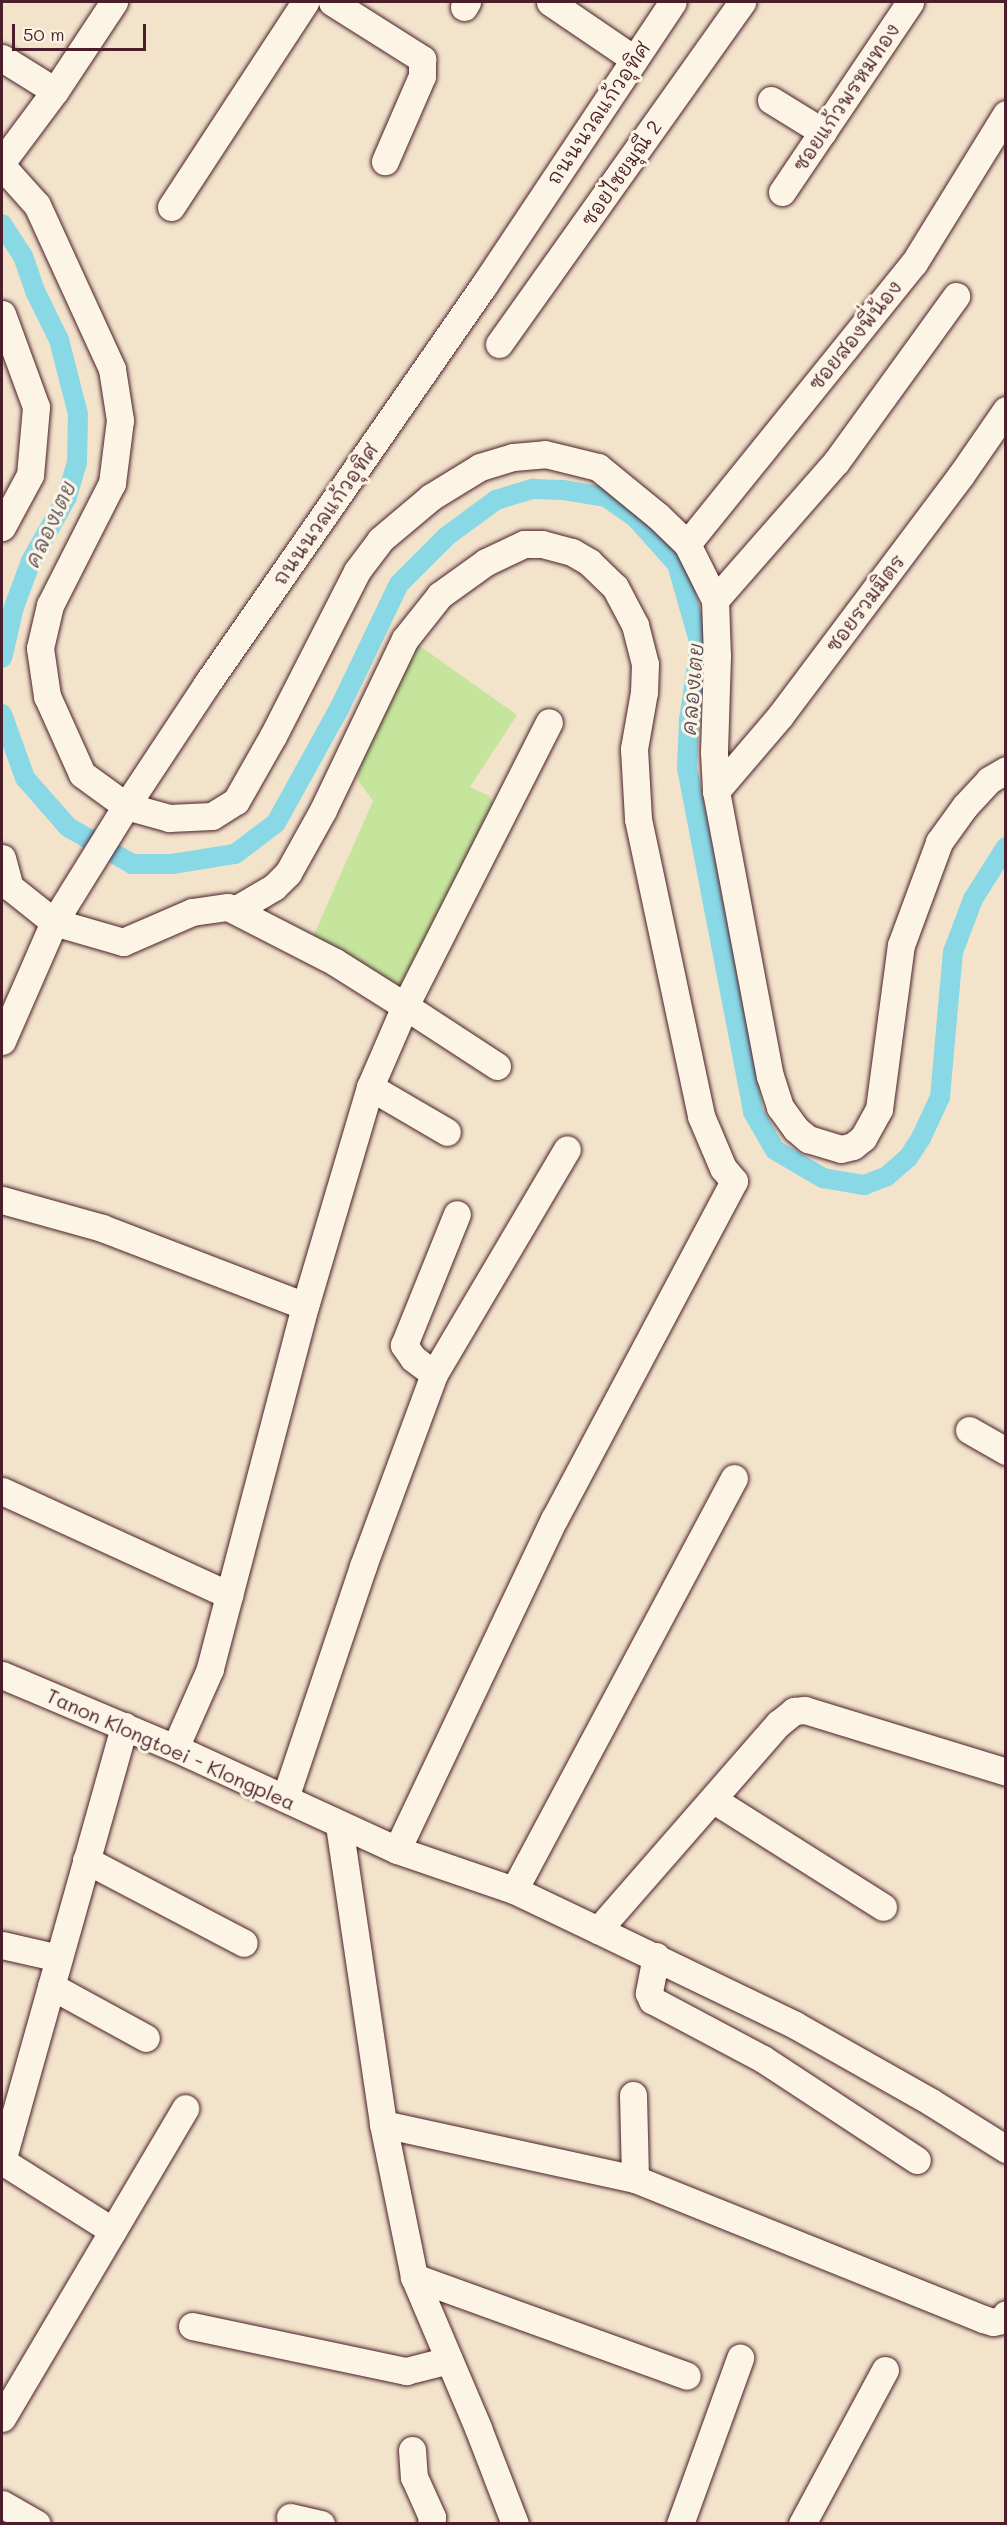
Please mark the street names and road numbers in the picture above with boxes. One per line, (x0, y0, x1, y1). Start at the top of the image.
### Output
street label: ซอยแก้วพรหมทอง (787, 18, 905, 176)
street label: ถนนนวลแก้วอุทิศ (541, 37, 655, 189)
street label: ซอยไชยมุณี 2 (576, 116, 666, 230)
street label: ซอยสองพี่น้อง (803, 275, 907, 395)
street label: ถนนนวลแก้วอุทิศ (267, 438, 383, 590)
street label: ซอยรวมมิตร (820, 549, 910, 657)
street label: Tanon Klongtoei - Klongplea (43, 1683, 299, 1815)

